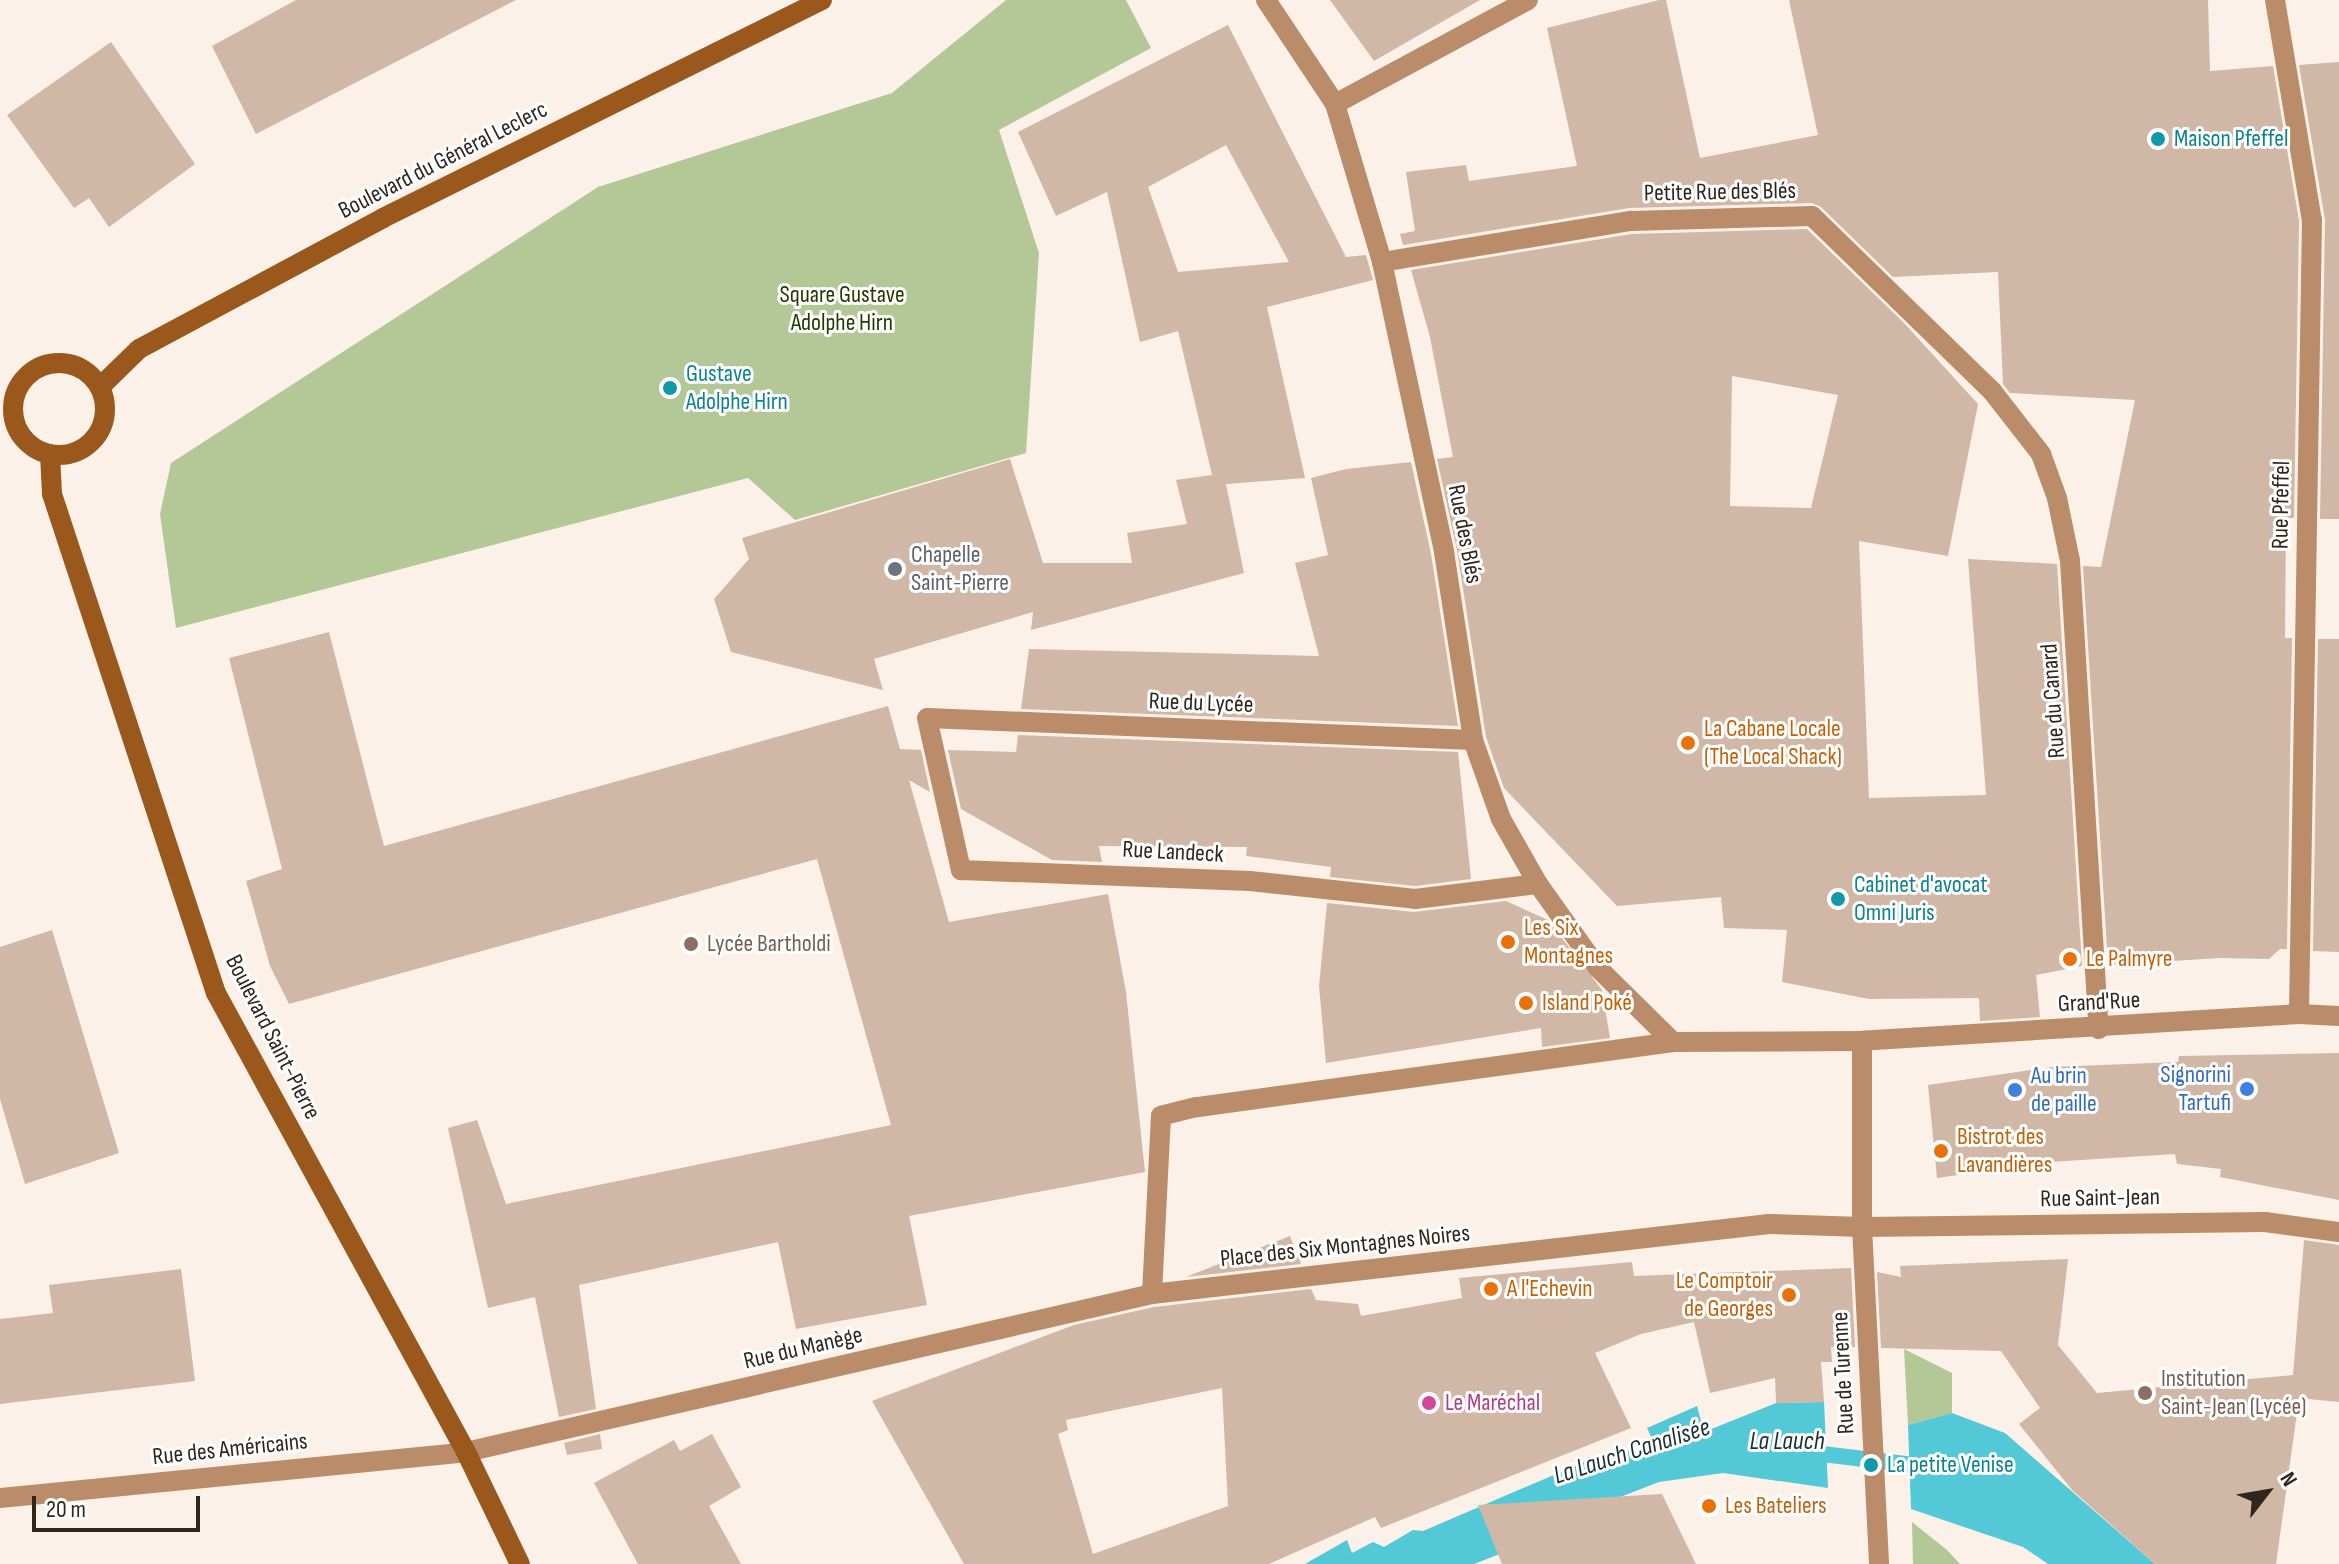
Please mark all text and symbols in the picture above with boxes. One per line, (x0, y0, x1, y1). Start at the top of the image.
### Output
street label: Boulevard du Général Leclerc (334, 95, 552, 225)
place label: Maison Pfeffel (2174, 125, 2288, 153)
marker: Maison Pfeffel (2149, 130, 2167, 148)
street label: Petite Rue des Blés (1644, 176, 1796, 208)
park label: Square Gustave Adolphe Hirn (779, 281, 905, 337)
place label: Gustave Adolphe Hirn (686, 360, 788, 416)
marker: Gustave Adolphe Hirn (661, 379, 679, 397)
street label: Rue Pfeffel (2266, 461, 2296, 549)
street label: Rue des Blés (1441, 482, 1489, 586)
place label: Chapelle Saint-Pierre (911, 541, 1009, 597)
marker: Chapelle Saint-Pierre (886, 560, 904, 578)
street label: Rue du Canard (2035, 643, 2071, 759)
street label: Rue du Lycée (1148, 687, 1254, 719)
place label: La Cabane Locale (The Local Shack) (1704, 715, 1842, 771)
marker: La Cabane Locale (The Local Shack) (1679, 734, 1697, 752)
street label: Rue Landeck (1122, 835, 1224, 869)
place label: Cabinet d'avocat Omni Juris (1854, 871, 1988, 927)
marker: Cabinet d'avocat Omni Juris (1829, 890, 1847, 908)
place label: Les Six Montagnes (1524, 914, 1613, 970)
place label: Lycée Bartholdi (707, 930, 831, 958)
marker: Les Six Montagnes (1499, 933, 1517, 951)
marker: Lycée Bartholdi (682, 935, 700, 953)
place label: Le Palmyre (2086, 945, 2172, 973)
street label: Boulevard Saint-Pierre (219, 950, 327, 1124)
marker: Le Palmyre (2061, 950, 2079, 968)
street label: Grand'Rue (2057, 985, 2141, 1019)
place label: Island Poké (1542, 989, 1632, 1017)
marker: Island Poké (1517, 994, 1535, 1012)
place label: Signorini Tartufi (2160, 1061, 2231, 1117)
place label: Au brin de paille (2031, 1062, 2097, 1118)
marker: Signorini Tartufi (2238, 1080, 2256, 1098)
marker: Au brin de paille (2006, 1081, 2024, 1099)
place label: Bistrot des Lavandières (1957, 1123, 2052, 1179)
marker: Bistrot des Lavandières (1932, 1142, 1950, 1160)
street label: Rue Saint-Jean (2040, 1183, 2160, 1213)
street label: Place des Six Montagnes Noires (1219, 1219, 1471, 1273)
place label: Le Comptoir de Georges (1676, 1267, 1773, 1323)
place label: A l'Echevin (1507, 1275, 1592, 1303)
marker: A l'Echevin (1482, 1280, 1500, 1298)
marker: Le Comptoir de Georges (1780, 1286, 1798, 1304)
street label: Rue de Turenne (1825, 1311, 1861, 1435)
street label: Rue du Manège (741, 1320, 865, 1376)
place label: Institution Saint-Jean (Lycée) (2161, 1365, 2306, 1421)
marker: Institution Saint-Jean (Lycée) (2136, 1384, 2154, 1402)
place label: Le Maréchal (1445, 1389, 1540, 1417)
marker: Le Maréchal (1420, 1394, 1438, 1412)
water label: La Lauch Canalisée (1550, 1412, 1714, 1492)
water label: La Lauch (1749, 1426, 1825, 1458)
street label: Rue des Américains (151, 1427, 309, 1471)
place label: La petite Venise (1887, 1451, 2014, 1479)
north arrow (2227, 1452, 2307, 1532)
marker: La petite Venise (1862, 1456, 1880, 1474)
text: N (2273, 1467, 2303, 1491)
scale bar (36, 1480, 204, 1530)
place label: Les Bateliers (1725, 1492, 1827, 1520)
text: 20 m (46, 1495, 86, 1524)
marker: Les Bateliers (1700, 1497, 1718, 1515)

